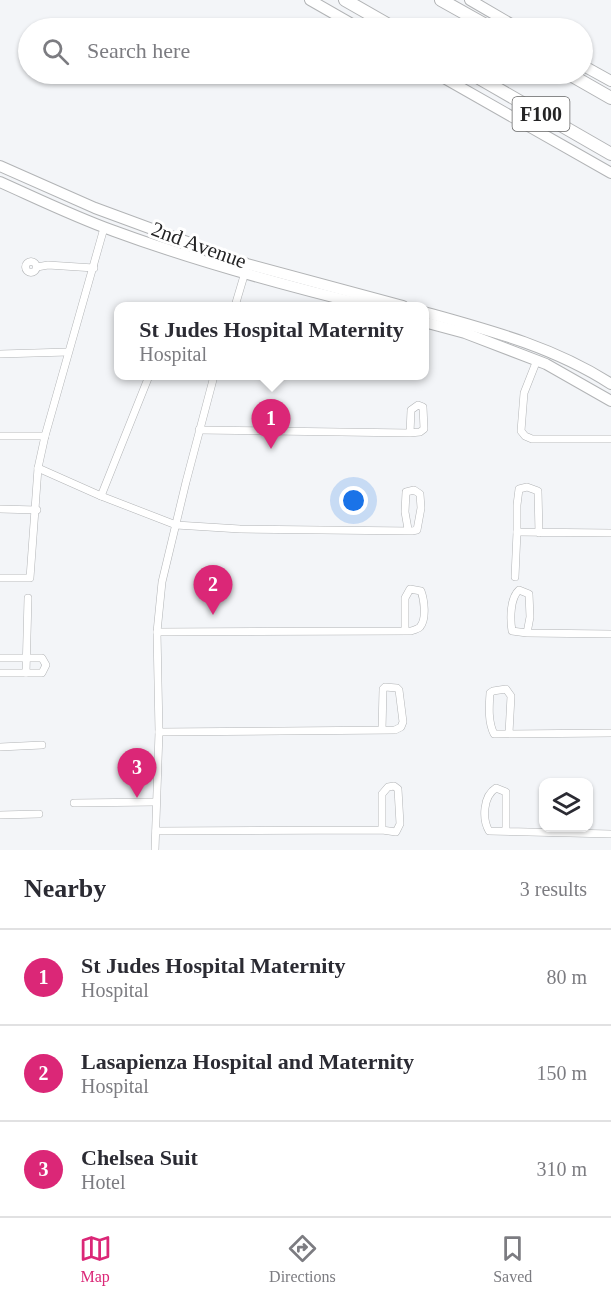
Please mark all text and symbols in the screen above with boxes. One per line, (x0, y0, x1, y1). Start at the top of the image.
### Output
search box (18, 18, 593, 84)
icon: search (39, 35, 72, 68)
text: Search here (87, 38, 190, 63)
road number: F100 (512, 97, 570, 131)
street label: 2nd Avenue (148, 217, 250, 273)
popup (114, 302, 429, 380)
text: St Judes Hospital Maternity (139, 317, 404, 342)
text: Hospital (139, 343, 207, 365)
pin: 1 (252, 400, 290, 449)
your location (339, 486, 368, 515)
pin: 2 (194, 566, 232, 615)
pin: 3 (118, 748, 156, 798)
map controls (539, 778, 593, 832)
button: layers (539, 778, 593, 832)
text: Nearby (24, 874, 106, 903)
text: 3 results (520, 878, 587, 900)
text: St Judes Hospital Maternity (81, 953, 346, 978)
text: 1 (39, 966, 49, 988)
text: 80 m (546, 966, 587, 988)
text: Hospital (81, 979, 149, 1001)
text: Lasapienza Hospital and Maternity (81, 1049, 414, 1074)
text: 2 (39, 1062, 49, 1084)
text: 150 m (536, 1062, 587, 1084)
text: Hospital (81, 1075, 149, 1097)
text: Chelsea Suit (81, 1145, 198, 1170)
text: 3 (39, 1158, 49, 1180)
text: 310 m (536, 1158, 587, 1180)
text: Hotel (81, 1171, 125, 1193)
tab: Map (79, 1232, 112, 1286)
tab: Directions (269, 1232, 336, 1286)
tab: Saved (493, 1232, 532, 1286)

